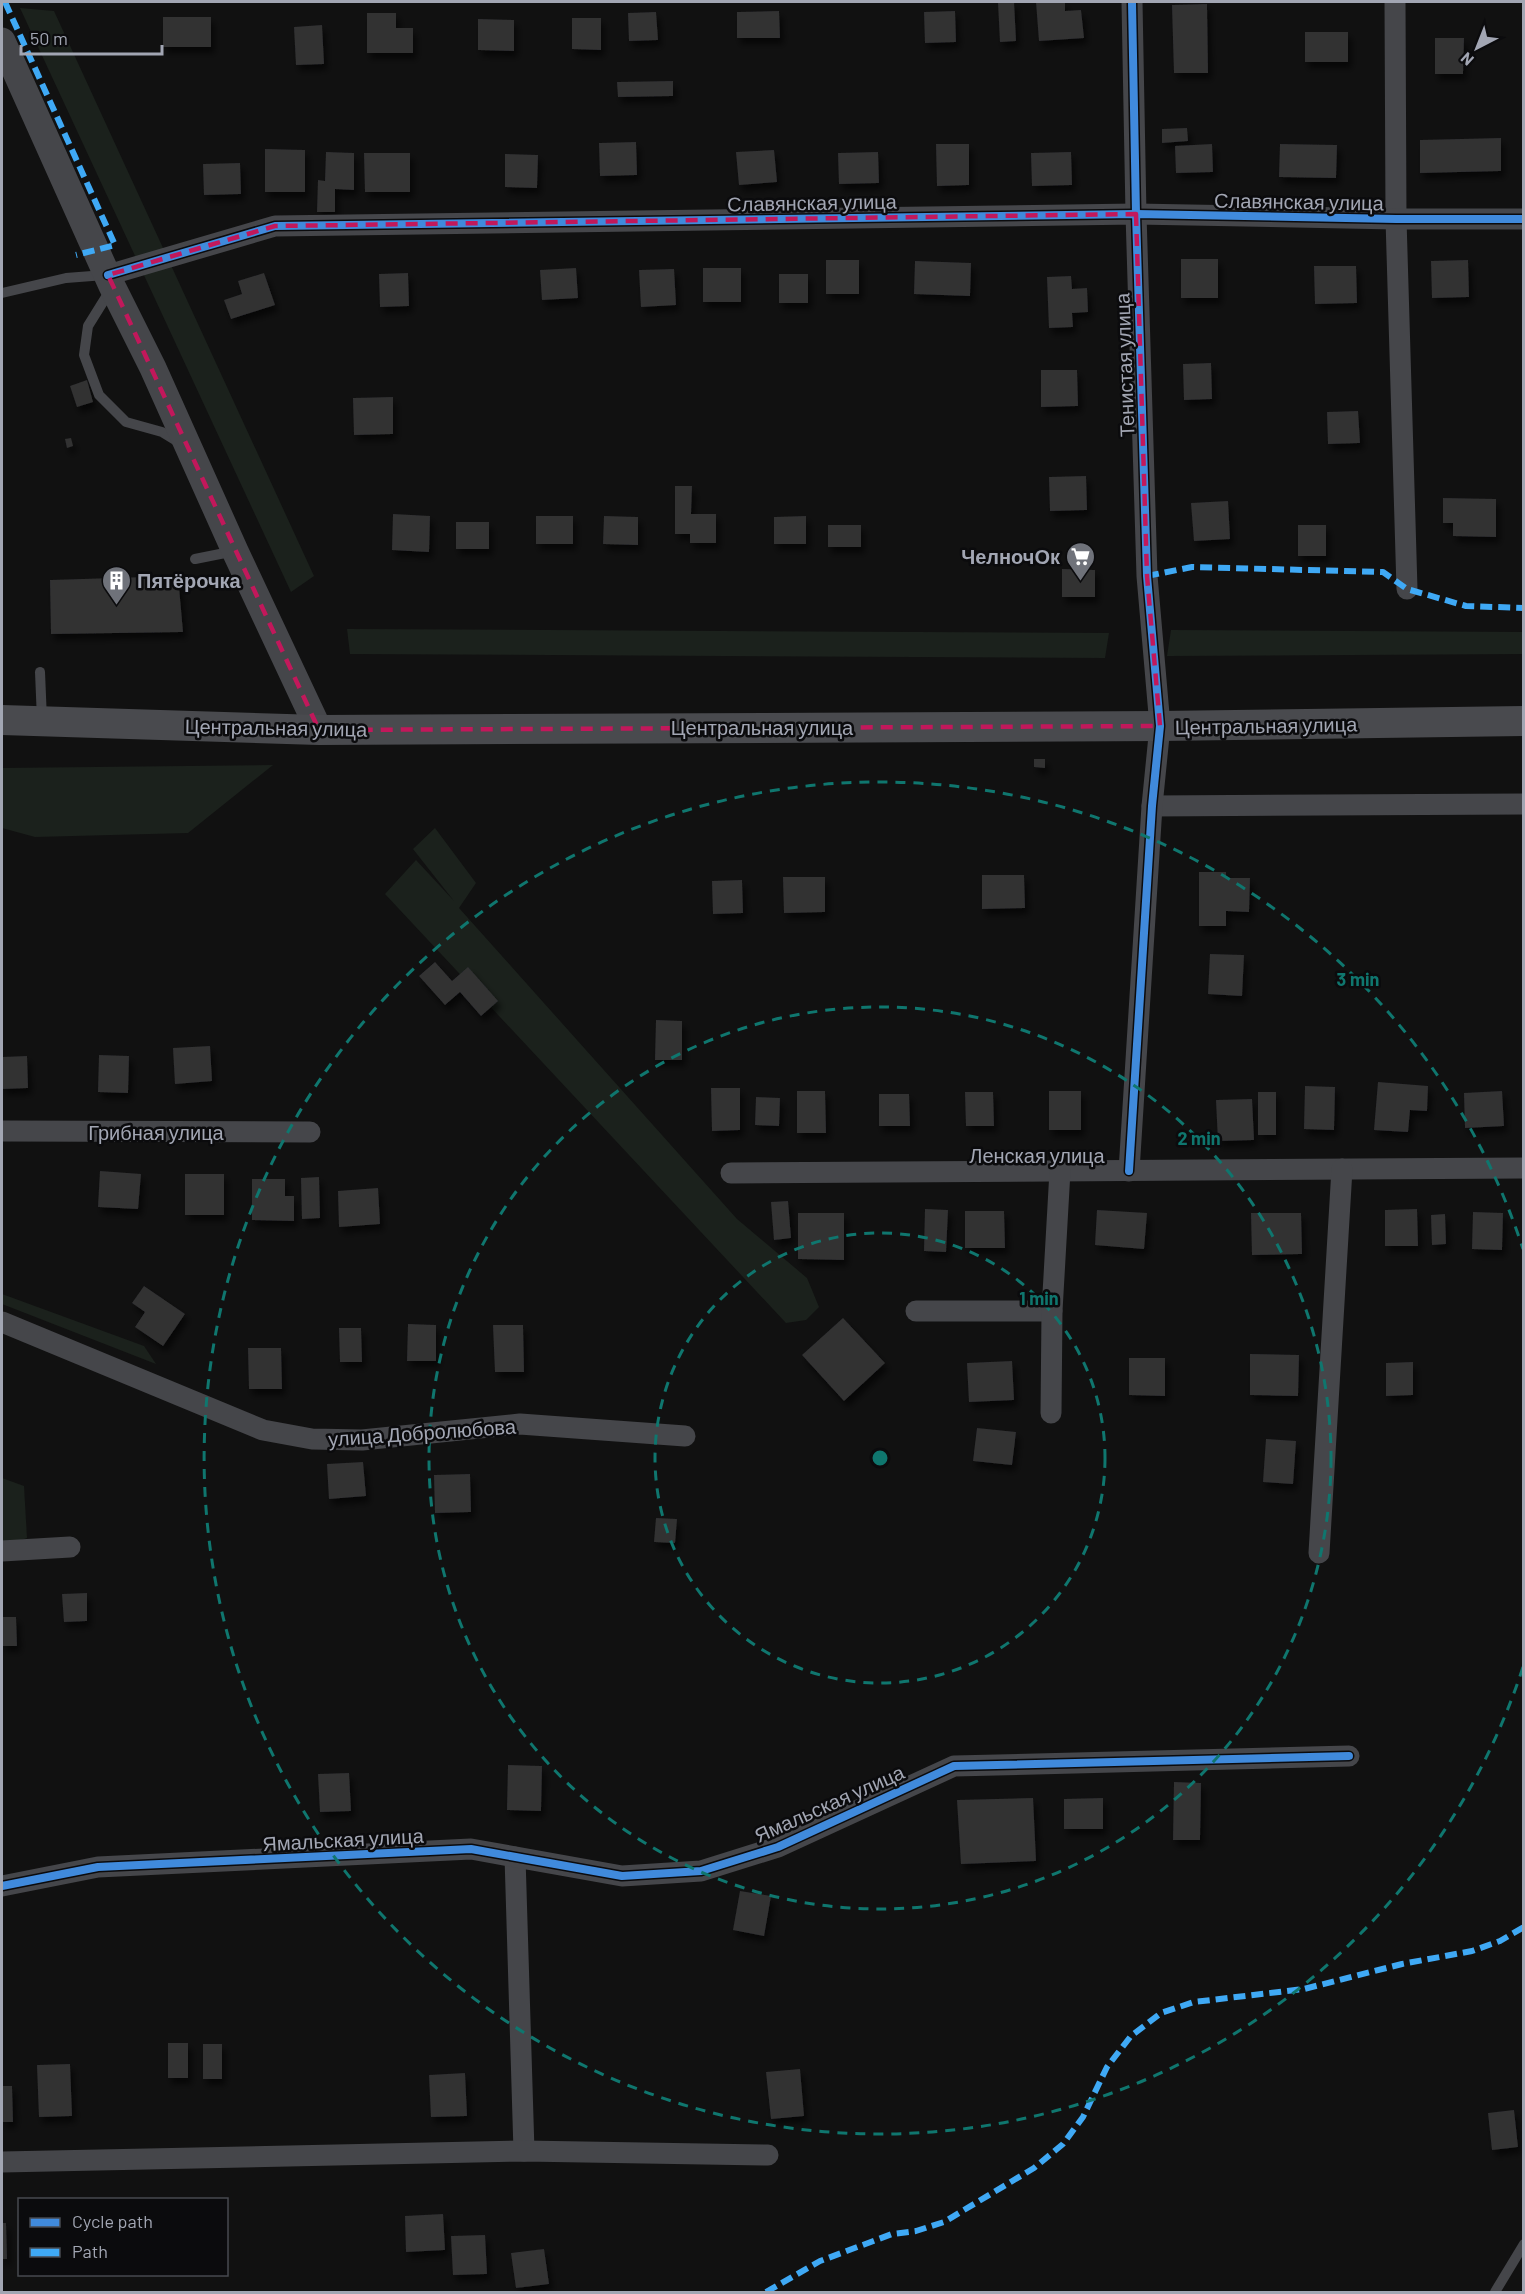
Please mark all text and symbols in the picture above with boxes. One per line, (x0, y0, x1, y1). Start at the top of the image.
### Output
scale bar (21, 18, 162, 56)
north arrow (1447, 18, 1507, 78)
text: 50 m (30, 27, 68, 49)
text: N (1456, 49, 1477, 70)
street label: Славянская улица (1214, 188, 1385, 214)
street label: Славянская улица (727, 189, 898, 215)
street label: Тенистая улица (1109, 292, 1139, 438)
supermarket icon: ЧелночОк (1065, 540, 1097, 582)
place label: ЧелночОк (961, 544, 1061, 568)
building icon: Пятёрочка (100, 564, 132, 606)
place label: Пятёрочка (137, 568, 242, 592)
street label: Центральная улица (1175, 711, 1358, 739)
street label: Центральная улица (185, 713, 368, 741)
street label: Центральная улица (671, 715, 854, 739)
text: 3 min (1337, 968, 1379, 990)
street label: Грибная улица (88, 1120, 225, 1144)
text: 2 min (1177, 1127, 1221, 1149)
street label: Ленская улица (969, 1143, 1106, 1167)
text: 1 min (1019, 1287, 1059, 1309)
street label: улица Добролюбова (327, 1413, 517, 1451)
centre of rings (870, 1448, 890, 1468)
street label: Ямальская улица (750, 1759, 908, 1847)
street label: Ямальская улица (262, 1823, 425, 1855)
legend (18, 2198, 228, 2276)
text: Cycle path (72, 2210, 153, 2232)
text: Path (72, 2240, 108, 2262)

